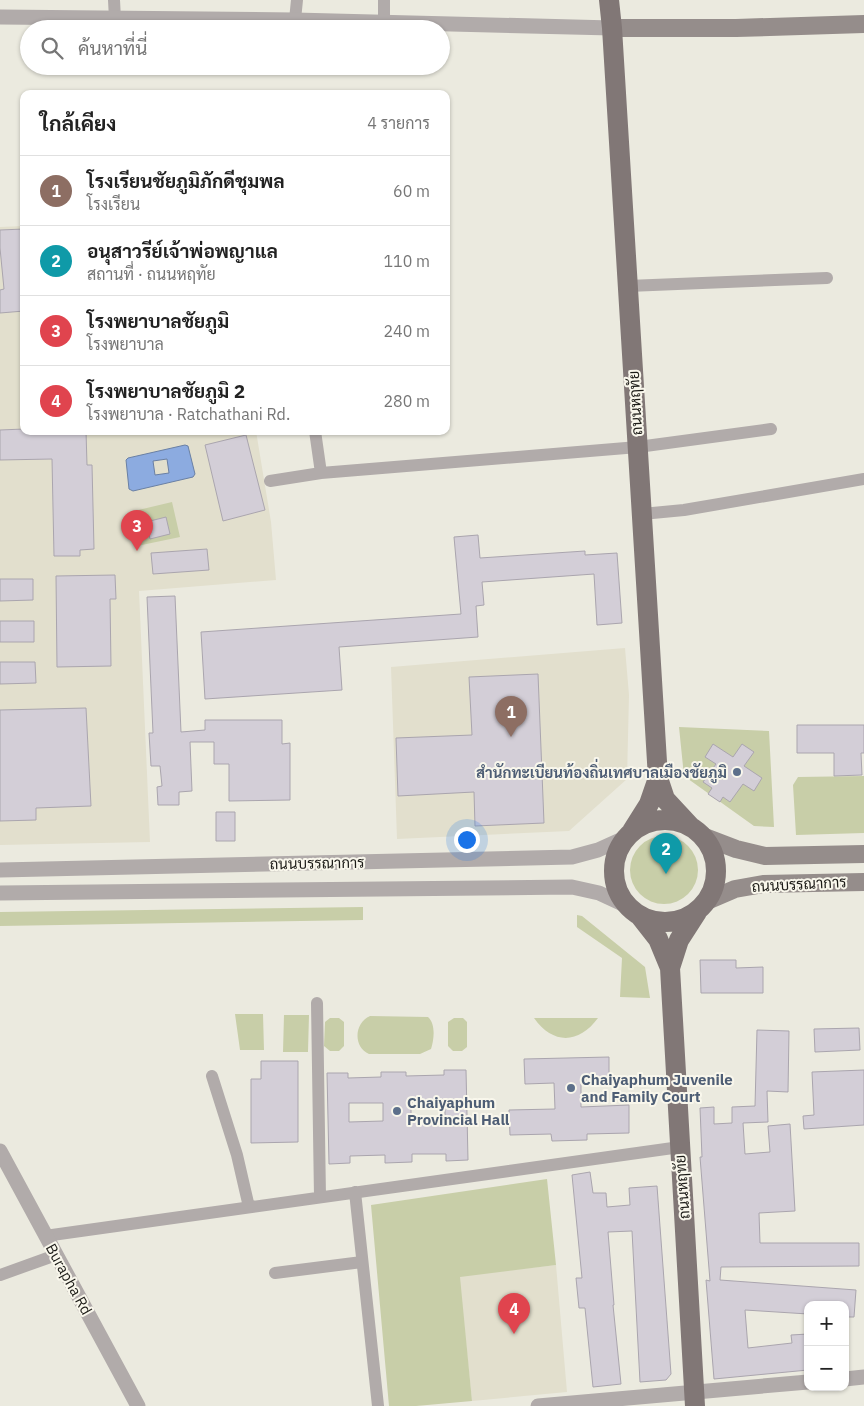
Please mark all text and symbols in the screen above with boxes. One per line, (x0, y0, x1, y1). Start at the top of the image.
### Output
search box (20, 20, 450, 75)
icon: search (38, 34, 66, 62)
text: ค้นหาที่นี่ (78, 36, 147, 60)
text: ใกล้เคียง (40, 109, 116, 137)
text: 4 รายการ (367, 113, 430, 133)
text: โรงเรียนชัยภูมิภักดีชุมพล (87, 169, 285, 193)
text: 1 (51, 181, 61, 201)
text: 60 m (393, 181, 430, 201)
text: โรงเรียน (87, 194, 140, 214)
text: อนุสาวรีย์เจ้าพ่อพญาแล (87, 239, 278, 263)
text: 2 (51, 251, 61, 271)
text: 110 m (383, 251, 430, 271)
text: สถานที่ · ถนนหฤทัย (87, 264, 216, 284)
text: โรงพยาบาลชัยภูมิ (87, 309, 229, 333)
text: 3 (51, 321, 61, 341)
text: 240 m (383, 321, 430, 341)
text: โรงพยาบาล (87, 334, 164, 354)
street label: ถนนหฤทัย (624, 370, 646, 436)
text: โรงพยาบาลชัยภูมิ 2 (87, 379, 245, 403)
text: 4 (51, 391, 61, 411)
text: 280 m (383, 391, 430, 411)
text: โรงพยาบาล · Ratchathani Rd. (87, 404, 290, 424)
pin: 3 (121, 510, 153, 551)
pin: 1 (495, 696, 527, 737)
place label: สำนักทะเบียนท้องถิ่นเทศบาลเมืองชัยภูมิ (476, 758, 727, 784)
marker: สำนักทะเบียนท้องถิ่นเทศบาลเมืองชัยภูมิ (731, 766, 743, 778)
your location (454, 827, 480, 853)
pin: 2 (650, 833, 682, 874)
street label: ถนนบรรณาการ (269, 853, 365, 873)
street label: ถนนบรรณาการ (751, 872, 847, 896)
place label: Chaiyaphum Juvenile and Family Court (581, 1070, 733, 1106)
marker: Chaiyaphum Juvenile and Family Court (565, 1082, 577, 1094)
place label: Chaiyaphum Provincial Hall (407, 1093, 510, 1129)
marker: Chaiyaphum Provincial Hall (391, 1105, 403, 1117)
street label: ถนนหฤทัย (670, 1154, 694, 1220)
street label: Burapha Rd (42, 1240, 96, 1318)
pin: 4 (498, 1293, 530, 1334)
map controls (804, 1301, 849, 1391)
button: + (804, 1301, 849, 1346)
button: − (804, 1346, 849, 1391)

